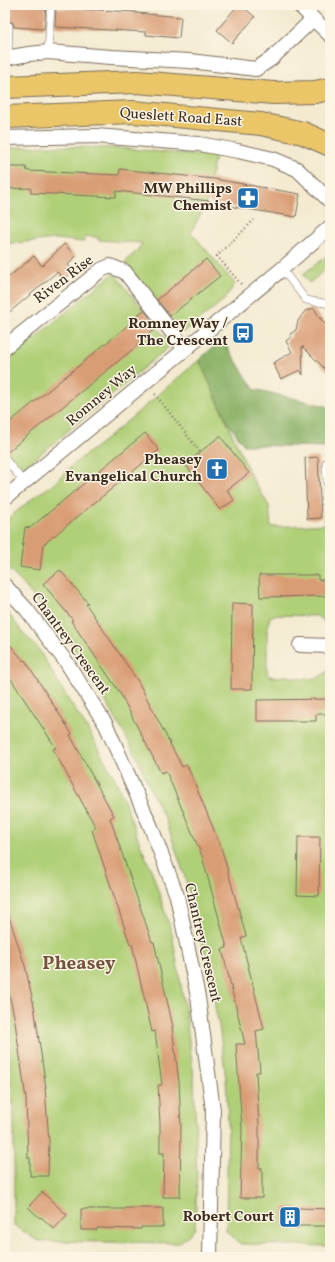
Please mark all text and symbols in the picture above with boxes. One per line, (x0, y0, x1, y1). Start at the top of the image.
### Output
street label: Queslett Road East (119, 103, 243, 133)
place label: MW Phillips Chemist (144, 179, 232, 217)
pharmacy icon: MW Phillips Chemist (235, 185, 261, 211)
street label: Riven Rise (30, 251, 98, 309)
place label: Romney Way / The Crescent (128, 314, 228, 352)
bus stop icon: Romney Way / The Crescent (230, 320, 256, 346)
street label: Romney Way (62, 360, 142, 432)
place label: Pheasey Evangelical Church (65, 450, 203, 488)
church icon: Pheasey Evangelical Church (204, 456, 230, 482)
street label: Chantrey Crescent (26, 588, 114, 700)
street label: Chantrey Crescent (178, 881, 226, 1005)
district label: Pheasey (42, 951, 116, 977)
building icon: Robert Court (277, 1204, 303, 1230)
place label: Robert Court (183, 1207, 274, 1228)

